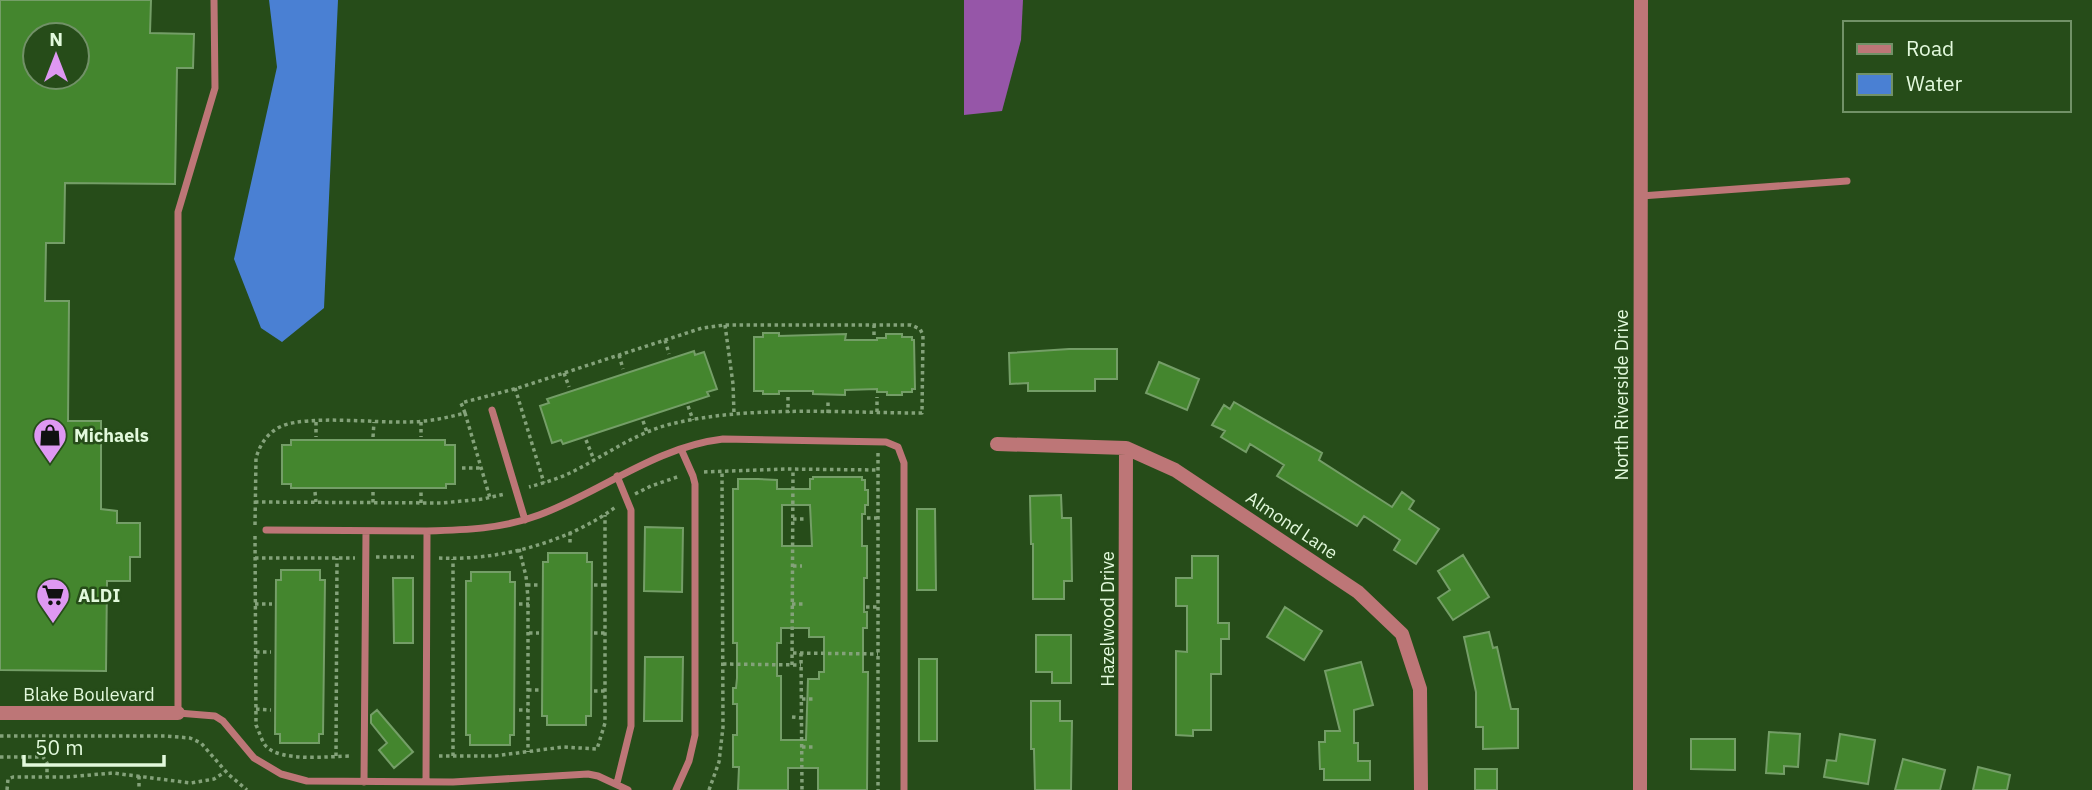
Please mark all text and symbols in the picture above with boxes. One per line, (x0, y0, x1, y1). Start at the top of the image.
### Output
north arrow (21, 21, 91, 91)
legend (1843, 21, 2071, 112)
text: N (49, 27, 63, 51)
text: Road (1906, 34, 1954, 62)
text: Water (1906, 69, 1963, 97)
street label: North Riverside Drive (1610, 309, 1633, 481)
shop icon: Michaels (31, 416, 69, 465)
place label: Michaels (74, 424, 149, 447)
street label: Almond Lane (1242, 486, 1342, 564)
street label: Hazelwood Drive (1096, 551, 1119, 687)
supermarket icon: ALDI (34, 576, 72, 625)
place label: ALDI (78, 584, 120, 607)
street label: Blake Boulevard (23, 683, 155, 706)
scale bar (24, 724, 164, 768)
text: 50 m (35, 733, 84, 761)

